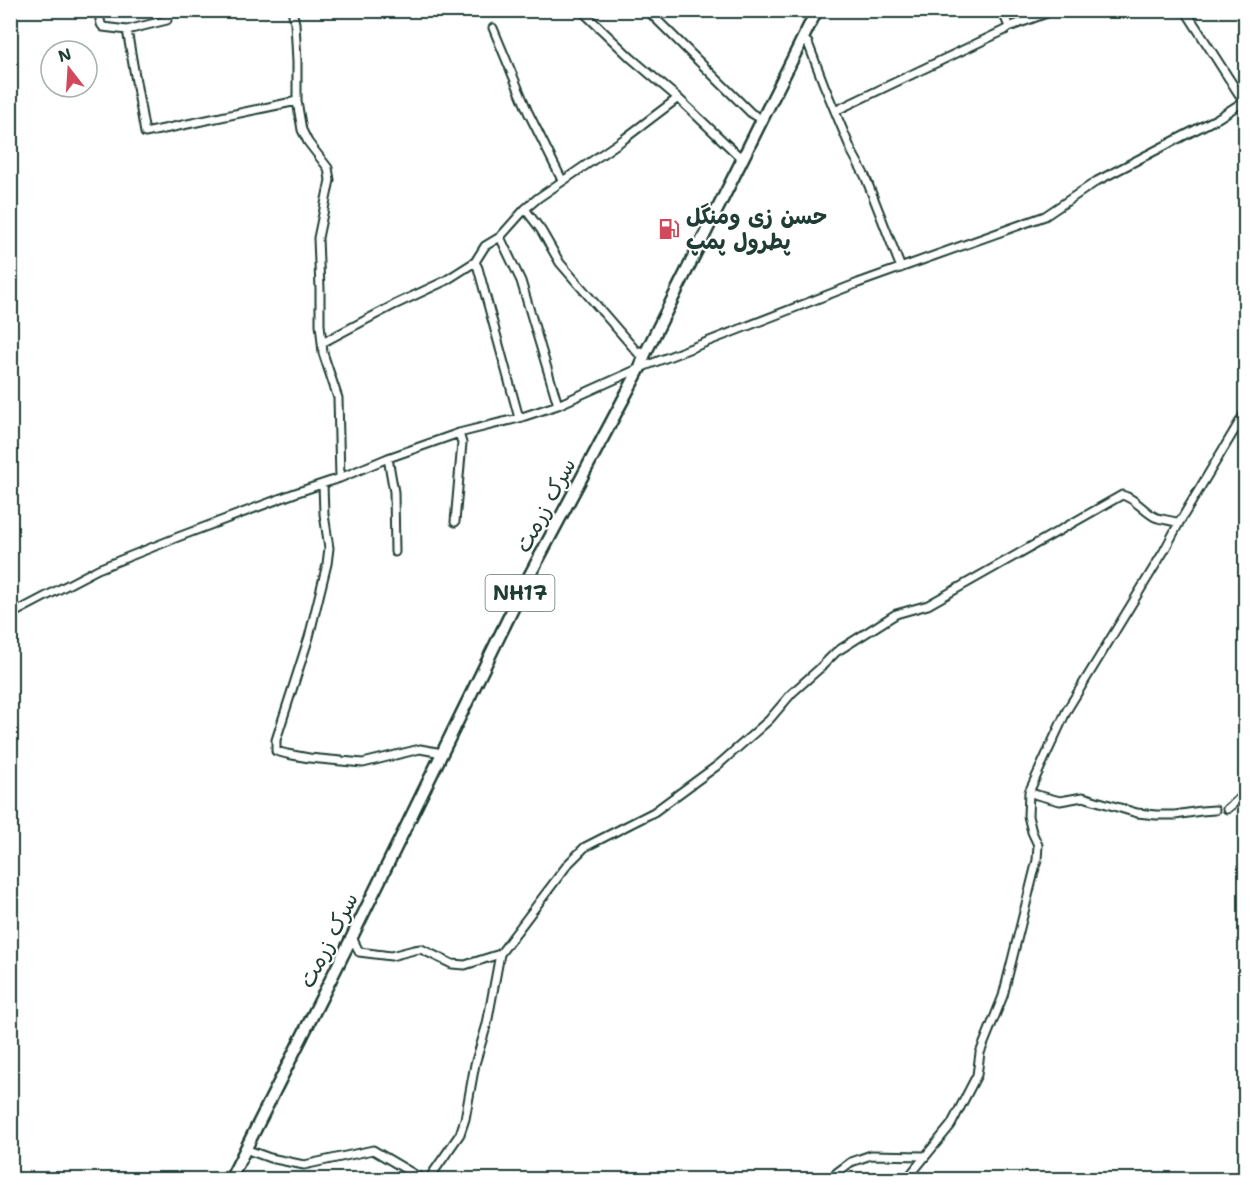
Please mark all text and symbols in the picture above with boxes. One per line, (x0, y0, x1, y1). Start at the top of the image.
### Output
north arrow (39, 39, 99, 99)
text: N (56, 43, 74, 67)
place label: حسن زی ومنگل پطرول پمپ (686, 202, 827, 256)
fuel station icon: حسن زی ومنگل پطرول پمپ (657, 217, 681, 241)
street label: سرک زرمت (508, 453, 582, 558)
road number: NH17 (486, 575, 554, 611)
street label: سرک زرمت (292, 888, 365, 993)

